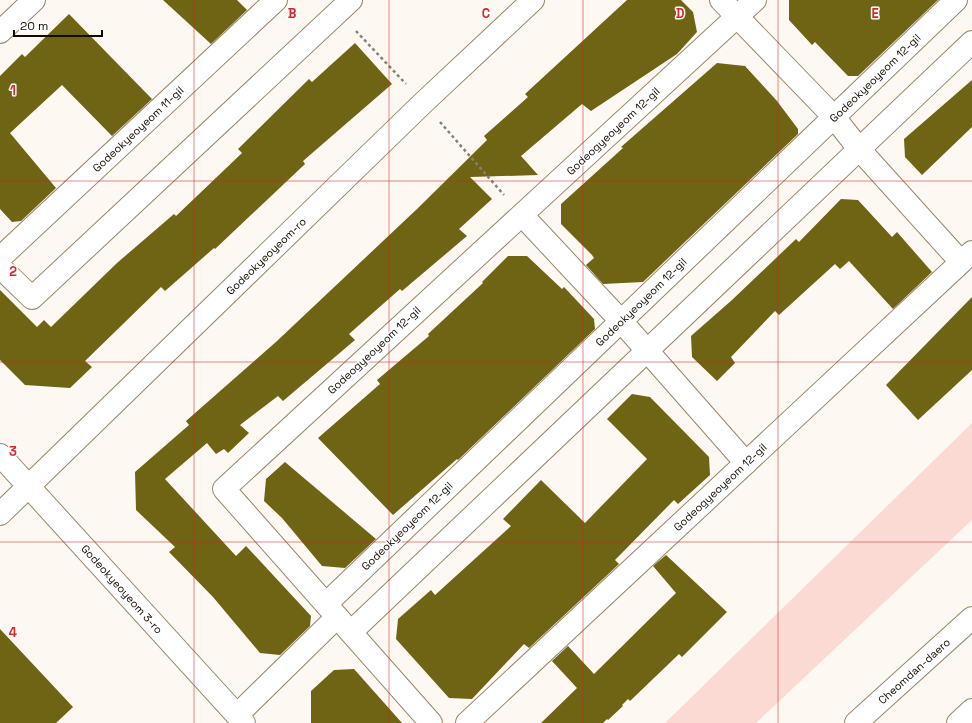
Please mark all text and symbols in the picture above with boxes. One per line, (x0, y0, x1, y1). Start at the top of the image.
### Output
text: B (288, 5, 297, 22)
text: C (482, 5, 490, 22)
text: D (676, 5, 685, 22)
text: E (871, 5, 879, 22)
scale bar (14, 12, 102, 38)
text: 20 m (20, 18, 48, 34)
street label: Godeokyeoyeom 12-gil (826, 31, 924, 125)
text: 1 (10, 82, 16, 99)
street label: Godeokyeoyeom 11-gil (90, 83, 186, 175)
street label: Godeogyeoyeom 12-gil (563, 84, 663, 178)
street label: Godeokyeoyeom-ro (223, 214, 309, 298)
street label: Godeokyeoyeom 12-gil (592, 255, 690, 349)
text: 2 (9, 263, 17, 280)
street label: Godeogyeoyeom 12-gil (324, 303, 424, 397)
street label: Godeogyeoyeom 12-gil (670, 440, 770, 534)
text: 3 (9, 443, 17, 460)
street label: Godeokyeoyeom 12-gil (358, 479, 456, 573)
street label: Godeokyeoyeom 3-ro (78, 542, 166, 637)
text: 4 (9, 624, 17, 641)
street label: Cheomdan-daero (875, 635, 953, 707)

